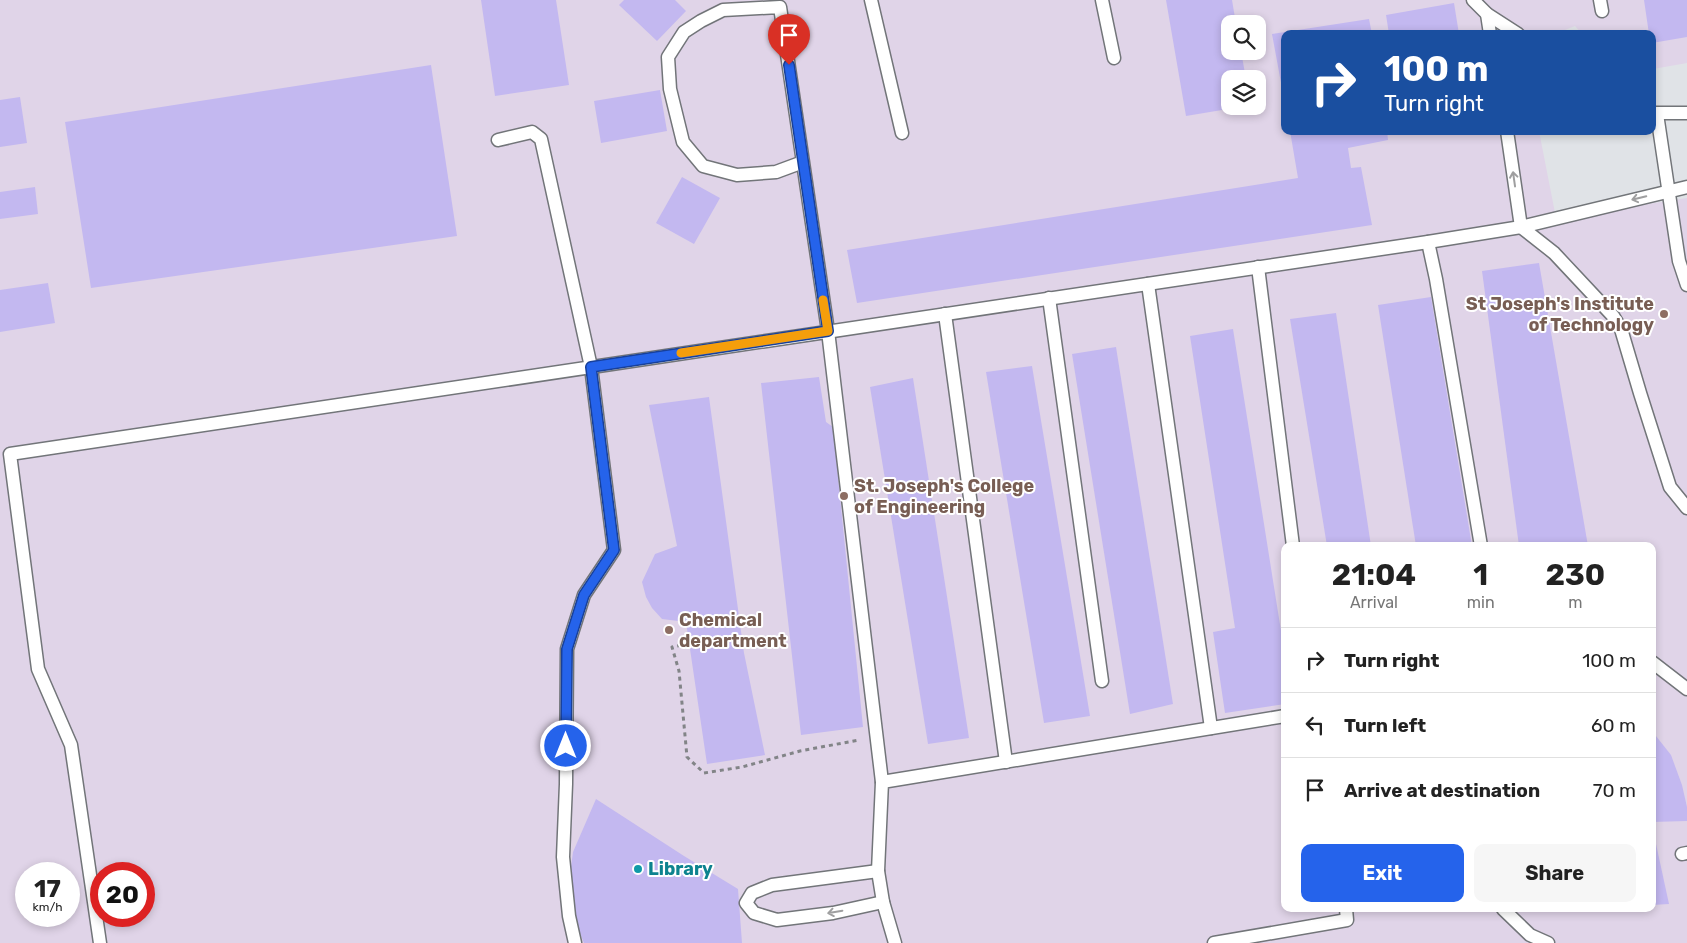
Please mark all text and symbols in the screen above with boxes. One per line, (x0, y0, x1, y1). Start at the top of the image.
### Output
pin (768, 14, 810, 65)
map controls (1221, 15, 1266, 115)
button: search (1221, 15, 1266, 60)
icon: arrive (775, 21, 803, 49)
text: 100 m (1384, 48, 1489, 90)
icon: right (1301, 50, 1366, 115)
button: layers (1221, 70, 1266, 115)
text: Turn right (1384, 90, 1484, 117)
one-way arrow (1509, 171, 1519, 187)
one-way arrow (1632, 194, 1648, 203)
place label: St Joseph's Institute of Technology (1466, 293, 1654, 336)
marker: St Joseph's Institute of Technology (1658, 308, 1670, 320)
place label: St. Joseph's College of Engineering (854, 475, 1035, 518)
marker: St. Joseph's College of Engineering (838, 490, 850, 502)
text: 21:04 (1332, 557, 1416, 593)
text: 1 (1473, 557, 1488, 593)
text: 230 (1545, 557, 1605, 593)
text: Arrival (1350, 593, 1398, 612)
text: min (1467, 593, 1495, 612)
text: m (1568, 593, 1582, 612)
place label: Chemical department (679, 609, 787, 652)
marker: Chemical department (663, 624, 675, 636)
icon: right (1301, 646, 1329, 674)
text: Turn right (1344, 649, 1439, 672)
text: 100 m (1582, 649, 1636, 672)
icon: left (1301, 711, 1329, 739)
text: Turn left (1344, 714, 1426, 737)
text: 60 m (1591, 714, 1636, 737)
position arrow (539, 719, 591, 771)
icon: arrive (1301, 776, 1329, 804)
text: Arrive at destination (1344, 779, 1540, 802)
text: 70 m (1593, 779, 1636, 802)
button: Exit (1301, 844, 1464, 902)
button: Share (1474, 844, 1636, 902)
place label: Library (648, 858, 713, 880)
speed limit sign: 20 (90, 862, 155, 927)
marker: Library (632, 863, 644, 875)
text: 17 (34, 874, 61, 903)
text: km/h (33, 900, 62, 914)
one-way arrow (828, 908, 844, 918)

